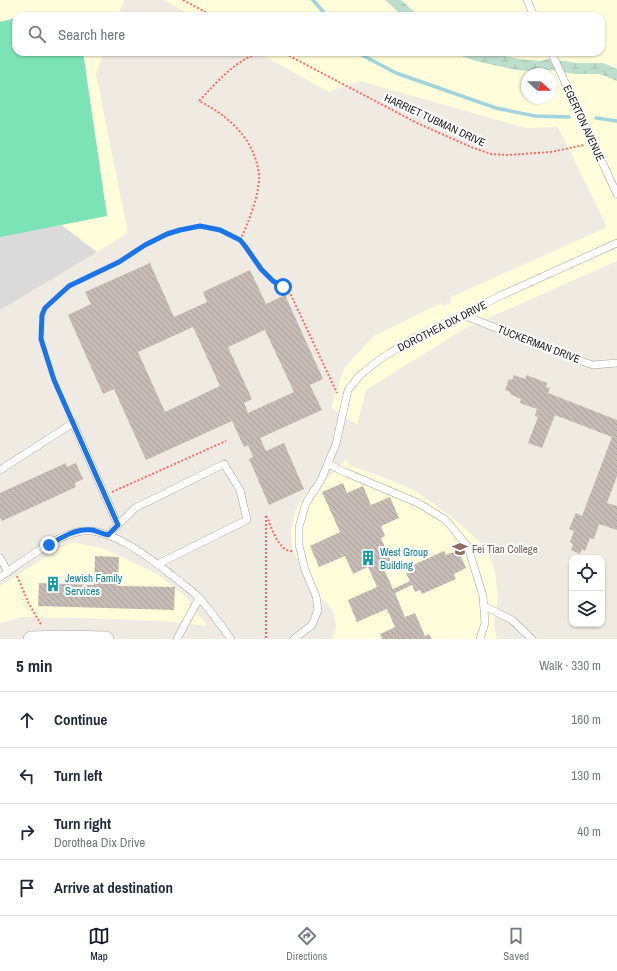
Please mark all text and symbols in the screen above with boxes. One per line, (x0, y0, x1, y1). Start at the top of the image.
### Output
search box (12, 12, 605, 56)
icon: search (26, 23, 48, 45)
text: Search here (58, 24, 125, 45)
north arrow (521, 68, 557, 104)
street label: EGERTON AVENUE (560, 83, 608, 163)
street label: HARRIET TUBMAN DRIVE (382, 90, 488, 150)
route start (274, 278, 292, 296)
street label: DOROTHEA DIX DRIVE (395, 297, 489, 355)
street label: TUCKERMAN DRIVE (496, 322, 582, 366)
route end (40, 536, 58, 554)
school or university icon: Fei Tian College (451, 540, 469, 558)
place label: Fei Tian College (472, 542, 538, 556)
place label: West Group Building (380, 545, 428, 572)
building icon: West Group Building (359, 549, 377, 567)
map controls (569, 555, 605, 627)
button: locate (569, 555, 605, 591)
place label: Jewish Family Services (65, 571, 123, 598)
building icon: Jewish Family Services (44, 575, 62, 593)
button: layers (569, 591, 605, 627)
text: 5 min (16, 654, 52, 677)
text: Walk · 330 m (539, 657, 601, 674)
icon: ahead (16, 709, 38, 731)
text: Continue (54, 709, 107, 730)
text: 160 m (571, 711, 601, 728)
icon: left (16, 765, 38, 787)
text: Turn left (54, 765, 102, 786)
text: 130 m (571, 767, 601, 784)
text: Turn right (54, 813, 111, 834)
icon: right (16, 821, 38, 843)
text: 40 m (577, 823, 601, 840)
text: Dorothea Dix Drive (54, 834, 145, 851)
icon: arrive (16, 877, 38, 899)
text: Arrive at destination (54, 877, 173, 898)
tab: Map (88, 925, 110, 963)
tab: Directions (286, 925, 327, 963)
tab: Saved (503, 925, 529, 963)

